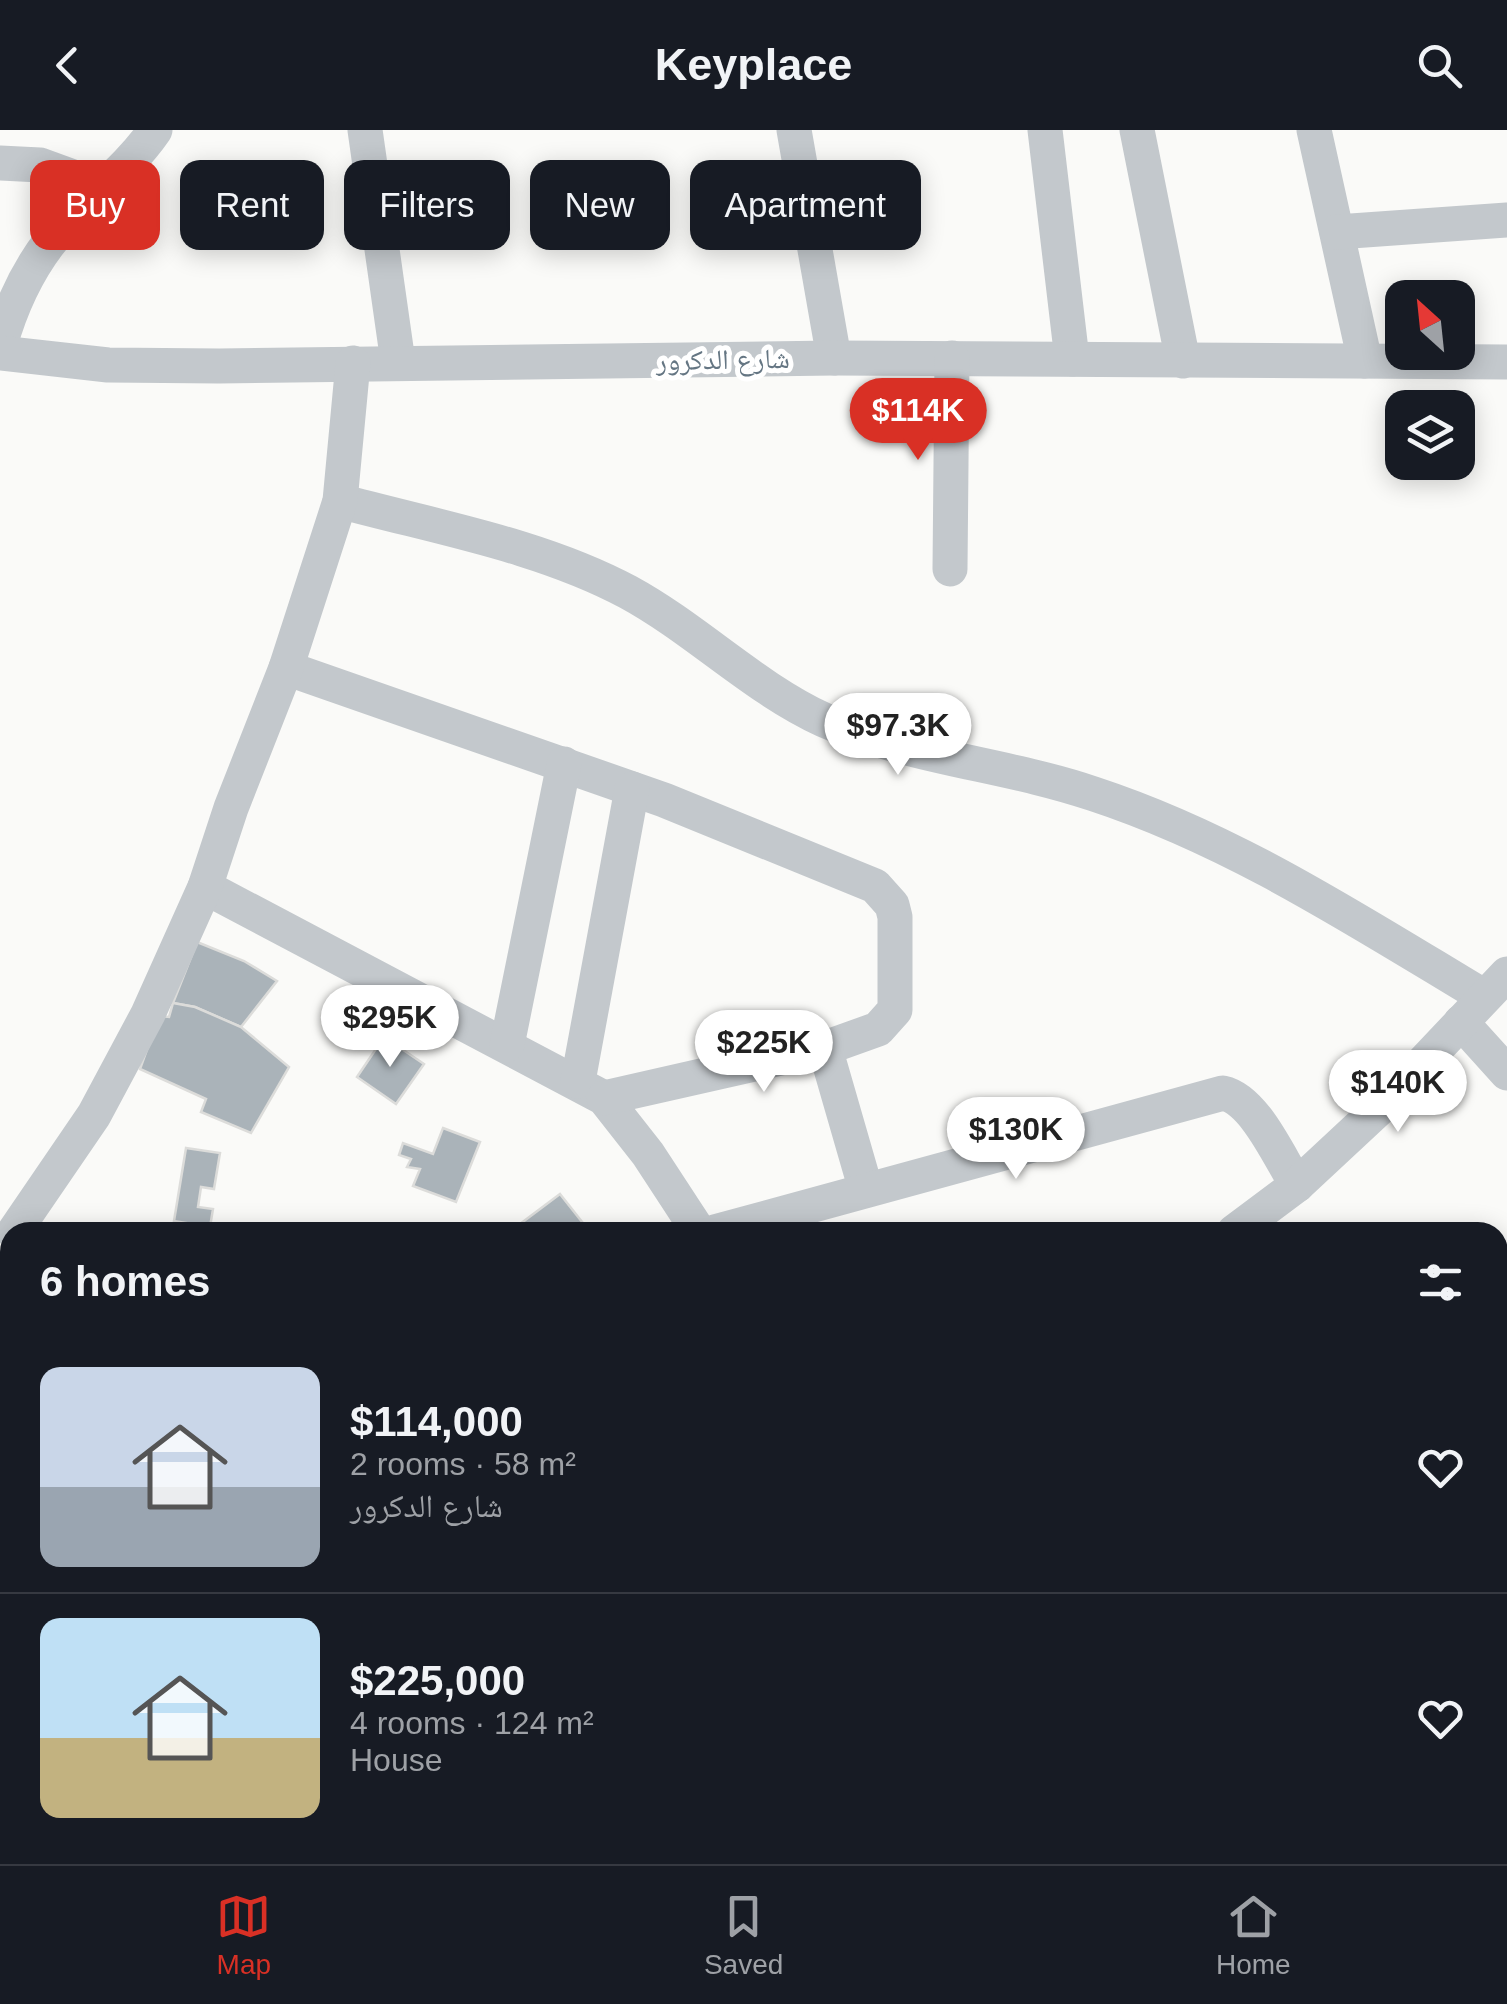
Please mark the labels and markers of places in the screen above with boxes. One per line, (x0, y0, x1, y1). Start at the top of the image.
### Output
pin: $114K (848, 378, 988, 463)
pin: $97.3K (817, 693, 979, 778)
pin: $295K (320, 985, 460, 1070)
pin: $225K (694, 1010, 834, 1095)
pin: $140K (1328, 1050, 1468, 1135)
pin: $130K (946, 1097, 1086, 1182)

